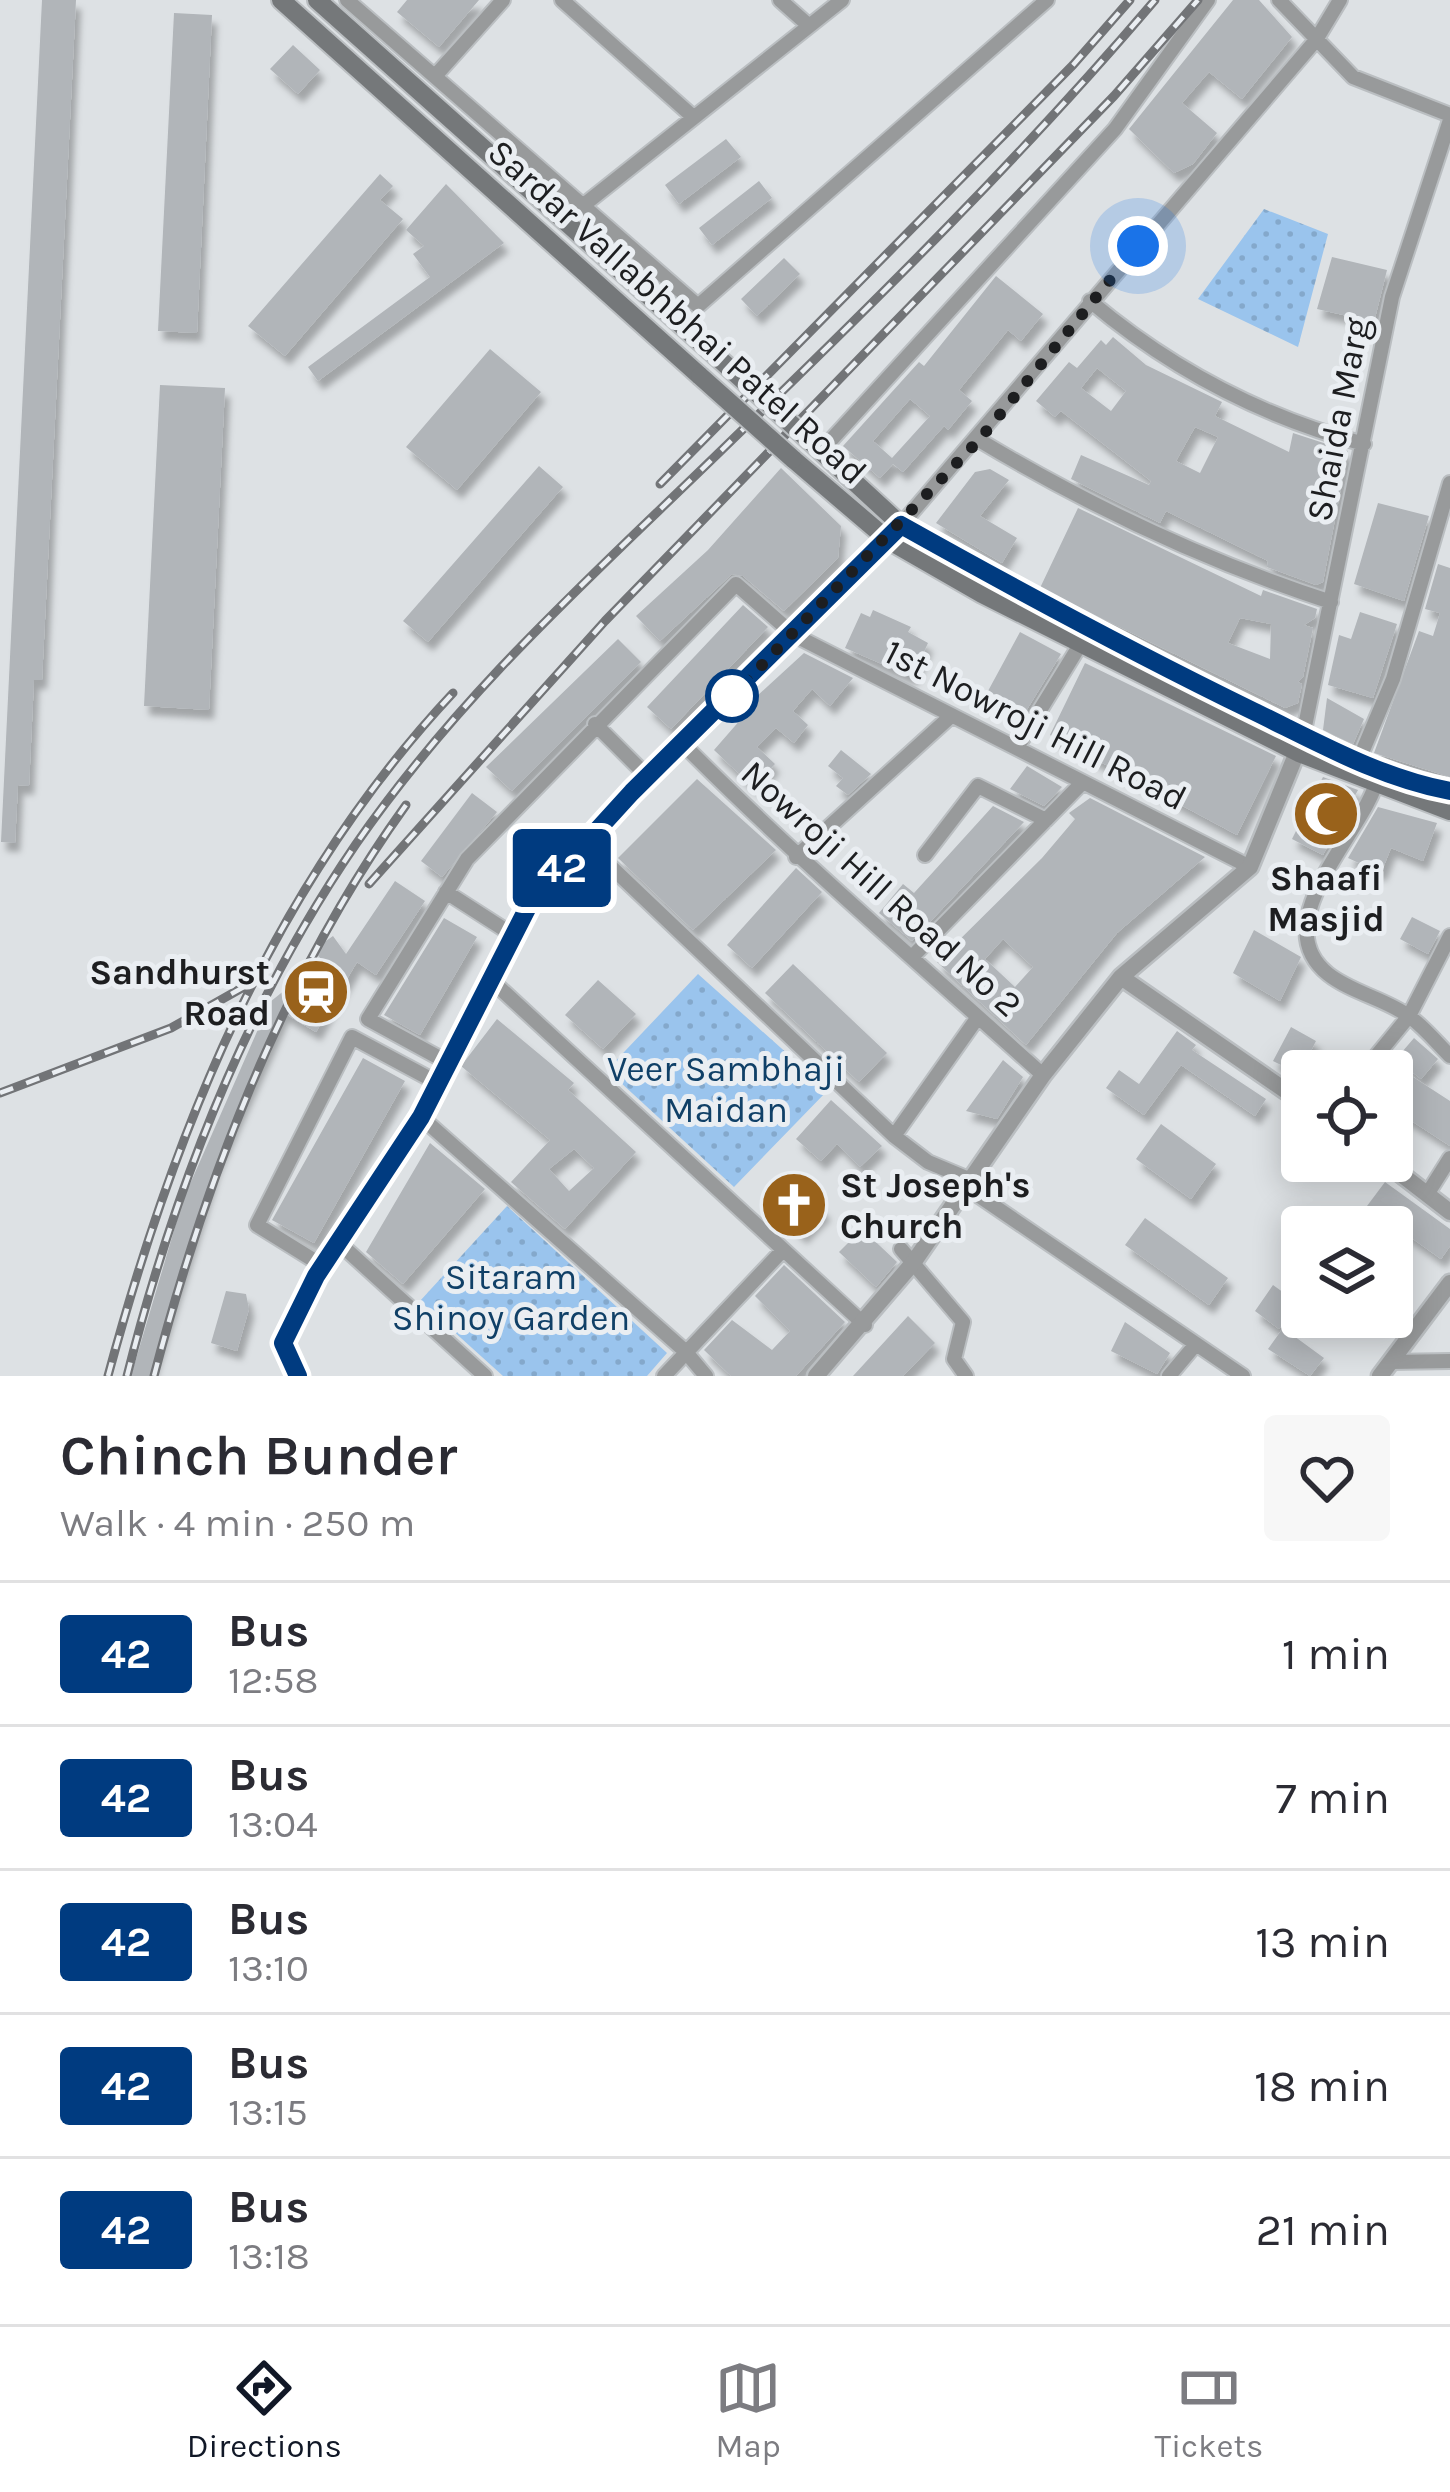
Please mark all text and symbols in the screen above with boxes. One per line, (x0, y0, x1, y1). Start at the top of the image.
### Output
street label: Sardar Vallabhbhai Patel Road (479, 131, 875, 493)
your location (1108, 216, 1168, 276)
street label: Shaida Marg (1298, 314, 1378, 525)
street label: 1st Nowroji Hill Road (878, 631, 1193, 819)
unlabelled marker (707, 671, 757, 721)
street label: Nowroji Hill Road No 2 (733, 752, 1030, 1026)
mosque icon: Shaafi Masjid (1291, 779, 1361, 849)
line badge: 42 (508, 829, 616, 907)
text: 42 (537, 843, 587, 893)
place label: Shaafi Masjid (1267, 857, 1385, 941)
place label: Sandhurst Road (89, 951, 270, 1034)
station icon: Sandhurst Road (281, 957, 351, 1027)
park label: Veer Sambhaji Maidan (607, 1048, 845, 1131)
map controls (1281, 1050, 1413, 1338)
button: locate (1281, 1050, 1413, 1182)
place label: St Joseph's Church (840, 1164, 1031, 1247)
church icon: St Joseph's Church (759, 1170, 829, 1240)
button: layers (1281, 1206, 1413, 1338)
park label: Sitaram Shinoy Garden (392, 1256, 630, 1339)
button: heart (1264, 1415, 1390, 1541)
text: Chinch Bunder (60, 1422, 457, 1488)
text: Walk · 4 min · 250 m (60, 1500, 415, 1546)
text: Bus (228, 1605, 309, 1657)
text: 1 min (1282, 1628, 1390, 1680)
text: 42 (101, 1629, 151, 1679)
text: 12:58 (228, 1657, 318, 1703)
text: Bus (228, 1749, 309, 1801)
text: 7 min (1276, 1772, 1390, 1824)
text: 42 (101, 1773, 151, 1823)
text: 13:04 (228, 1801, 318, 1847)
text: Bus (228, 1893, 309, 1945)
text: 13 min (1255, 1916, 1390, 1968)
text: 42 (101, 1917, 151, 1967)
text: 13:10 (228, 1945, 309, 1991)
text: Bus (228, 2037, 309, 2089)
text: 18 min (1254, 2060, 1390, 2112)
text: 42 (101, 2061, 151, 2111)
text: 13:15 (228, 2089, 308, 2135)
text: Bus (228, 2181, 309, 2233)
text: 21 min (1256, 2204, 1390, 2256)
text: 42 (101, 2205, 151, 2255)
text: 13:18 (228, 2233, 310, 2279)
tab: Directions (187, 2355, 342, 2465)
tab: Map (715, 2355, 781, 2465)
tab: Tickets (1155, 2355, 1263, 2465)

